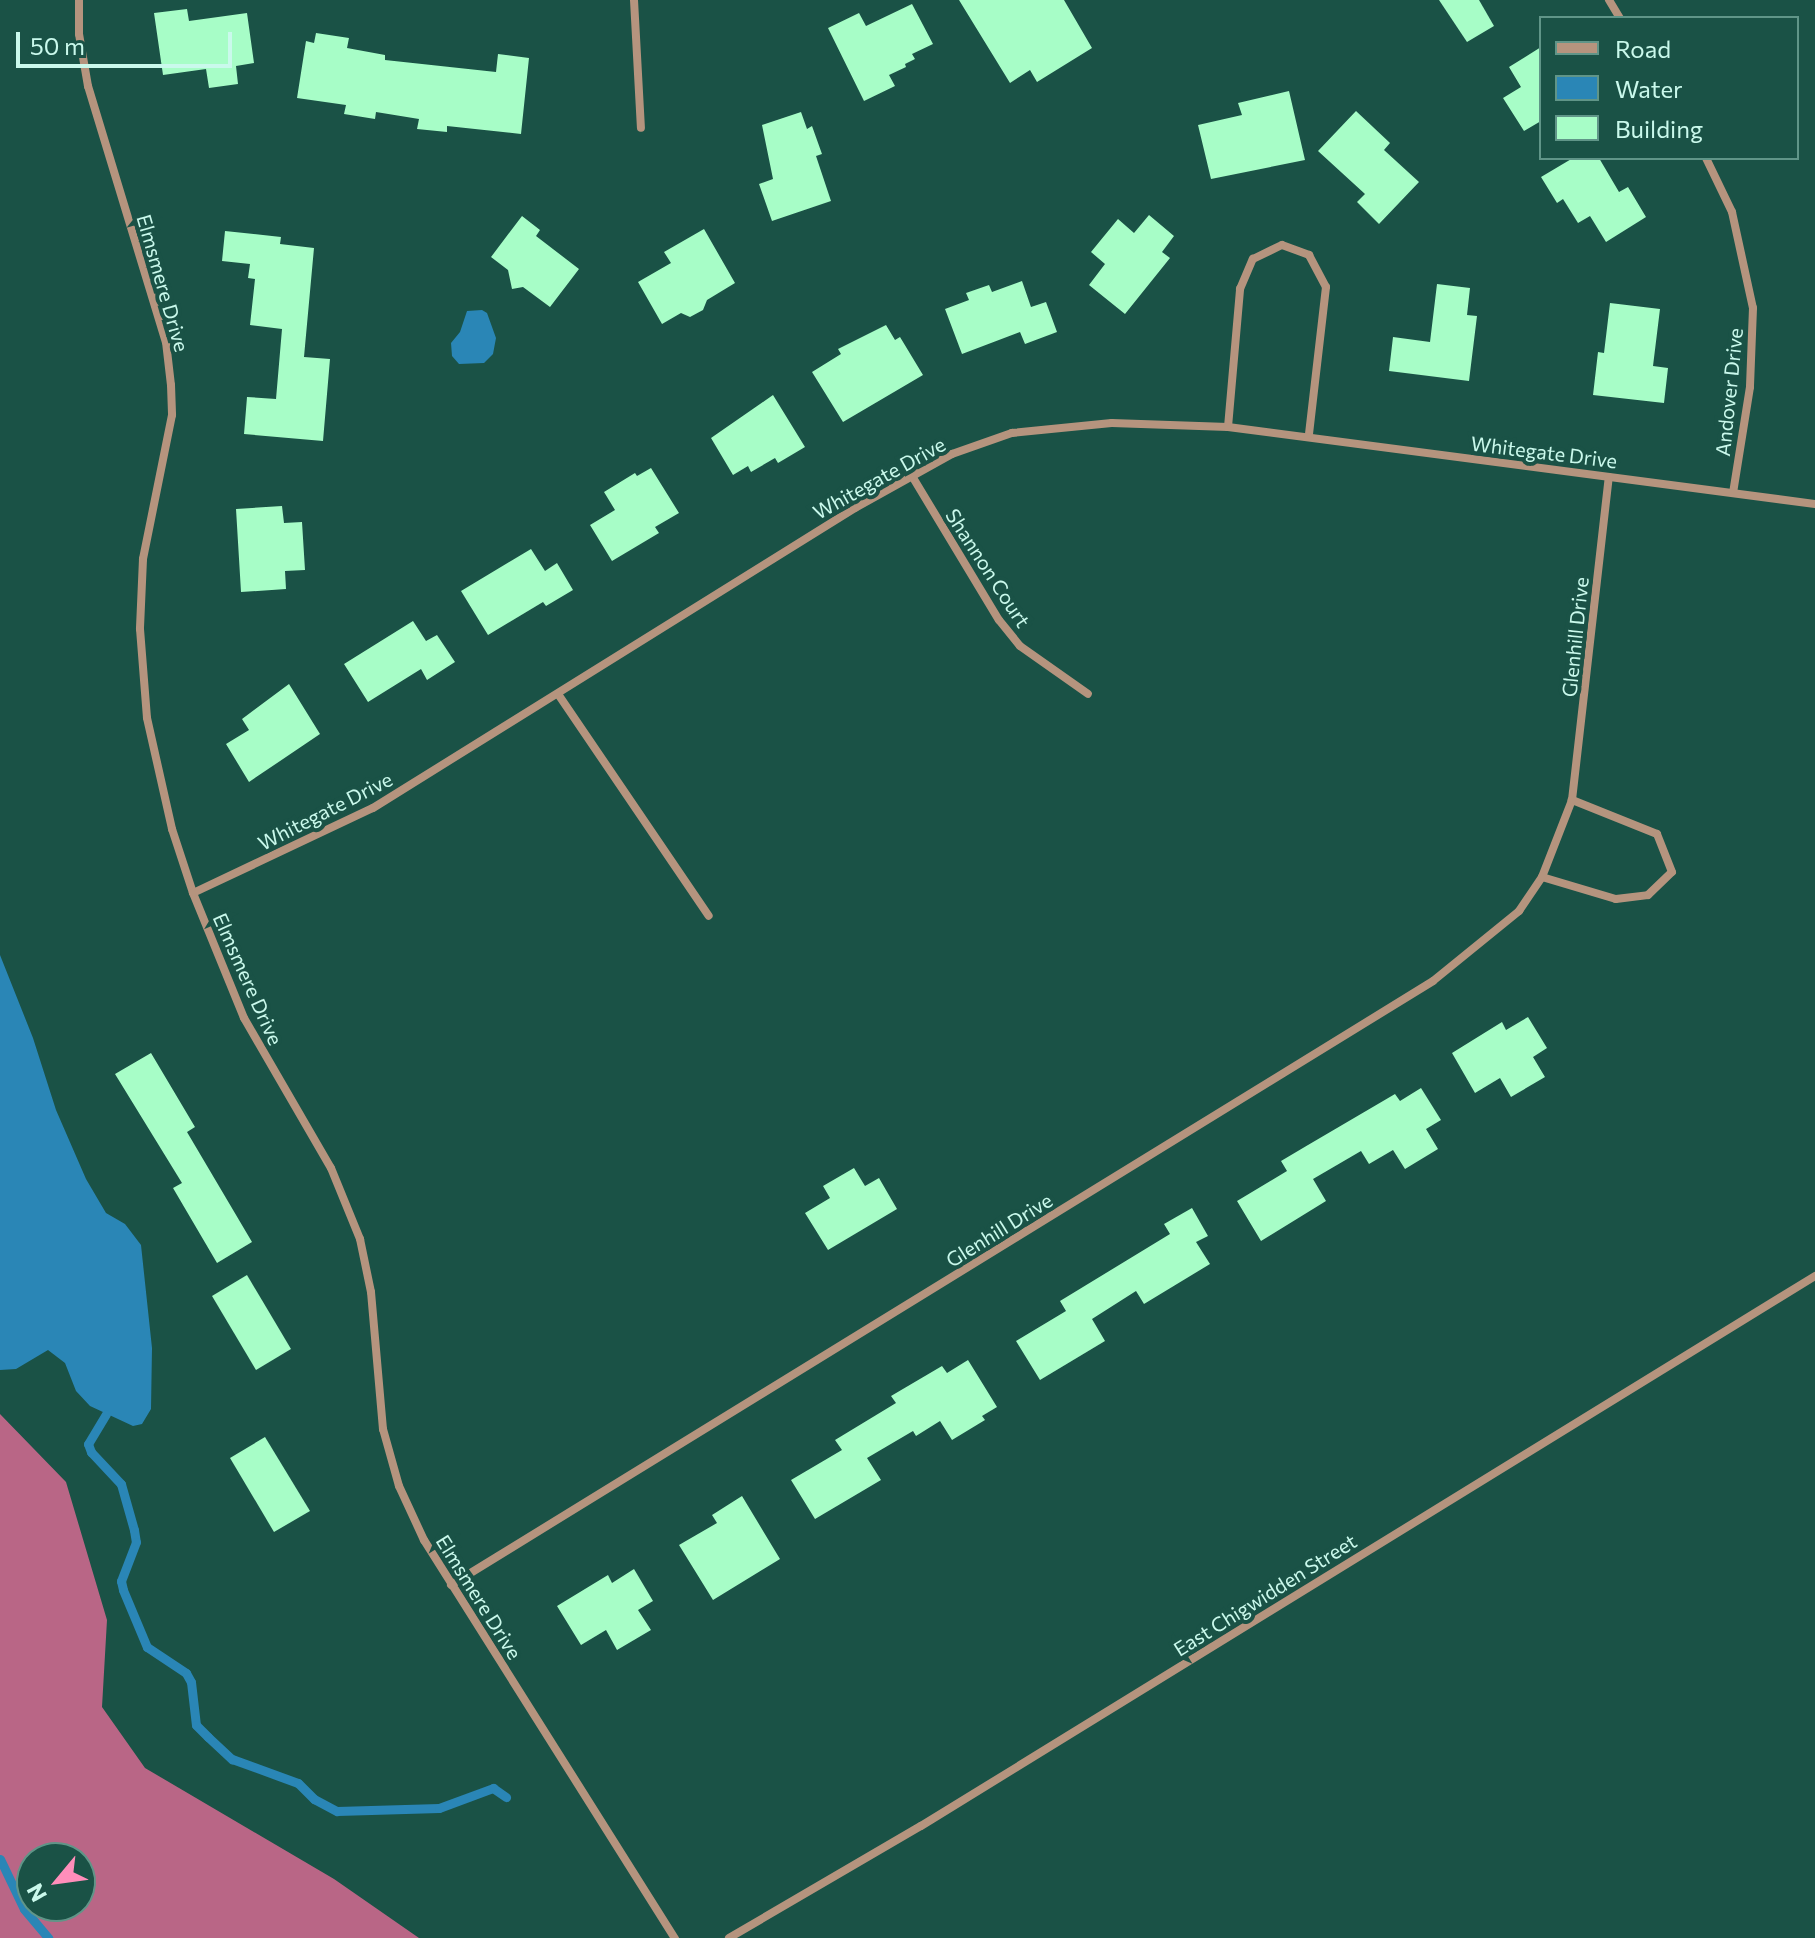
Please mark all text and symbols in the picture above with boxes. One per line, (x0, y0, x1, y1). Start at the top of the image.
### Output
scale bar (20, 16, 236, 66)
legend (1539, 16, 1799, 160)
text: 50 m (30, 31, 85, 60)
text: Road (1615, 34, 1671, 63)
text: Water (1615, 74, 1683, 103)
text: Building (1615, 114, 1703, 143)
street label: Elmsmere Drive (132, 212, 194, 354)
street label: Andover Drive (1710, 327, 1748, 457)
street label: Whitegate Drive (1469, 431, 1619, 473)
street label: Whitegate Drive (809, 432, 949, 524)
street label: Shannon Court (941, 504, 1035, 632)
street label: Glenhill Drive (1557, 576, 1593, 698)
street label: Whitegate Drive (254, 767, 396, 855)
street label: Elmsmere Drive (208, 909, 288, 1049)
street label: Glenhill Drive (941, 1188, 1057, 1272)
street label: East Chigwidden Street (1169, 1529, 1361, 1661)
street label: Elmsmere Drive (431, 1530, 527, 1664)
north arrow (16, 1842, 96, 1922)
text: N (21, 1879, 52, 1907)

